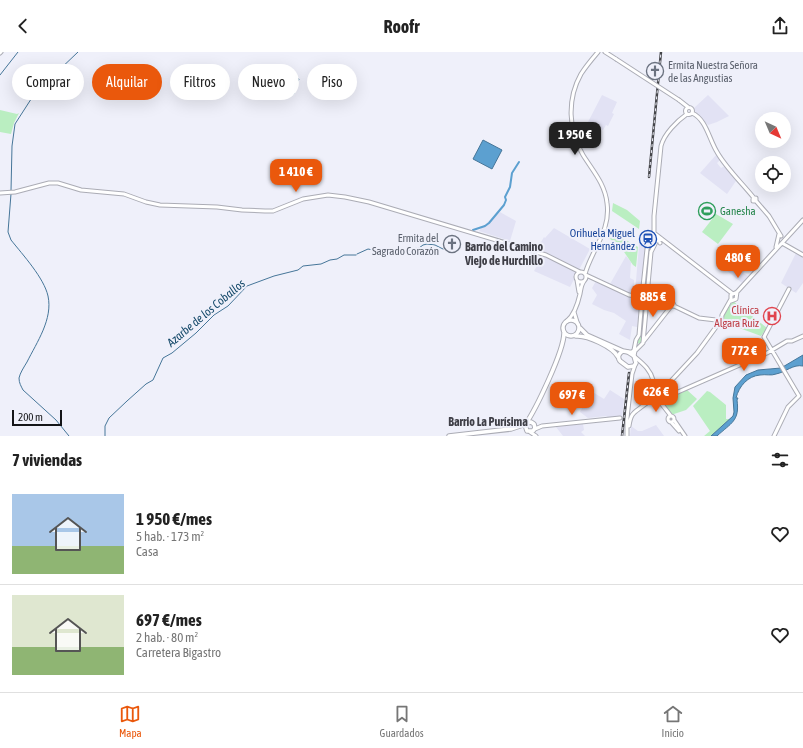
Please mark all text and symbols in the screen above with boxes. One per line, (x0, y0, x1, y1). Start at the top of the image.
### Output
icon: back (12, 15, 34, 37)
icon: share (769, 15, 791, 37)
text: Roofr (383, 16, 420, 37)
place label: Ermita Nuestra Señora de las Angustias (668, 59, 758, 84)
church icon: Ermita Nuestra Señora de las Angustias (645, 61, 665, 81)
chip: Comprar (12, 64, 84, 100)
chip: Alquilar (92, 64, 162, 100)
chip: Filtros (170, 64, 230, 100)
chip: Nuevo (238, 64, 299, 100)
chip: Piso (307, 64, 357, 100)
north arrow (755, 112, 791, 148)
map controls (755, 112, 791, 192)
pin: 1 950 € (538, 122, 612, 156)
text: 1 950 € (558, 127, 592, 142)
button: locate (755, 156, 791, 192)
pin: 1 410 € (259, 159, 333, 193)
text: 1 410 € (279, 164, 313, 179)
sports icon: Ganesha (697, 201, 717, 221)
place label: Ganesha (720, 205, 756, 217)
place label: Orihuela Miguel Hernández (570, 227, 635, 252)
station icon: Orihuela Miguel Hernández (638, 229, 658, 249)
place label: Ermita del Sagrado Corazón (372, 232, 439, 257)
church icon: Ermita del Sagrado Corazón (442, 234, 462, 254)
district label: Barrio del Camino Viejo de Hurchillo (464, 240, 543, 268)
pin: 480 € (710, 245, 766, 279)
text: 480 € (725, 250, 751, 265)
water label: Azarbe de los Coballos (163, 276, 248, 350)
pin: 885 € (625, 284, 681, 318)
text: 885 € (640, 289, 666, 304)
place label: Clínica Algara Ruiz (714, 304, 759, 329)
hospital icon: Clínica Algara Ruiz (762, 306, 782, 326)
pin: 772 € (716, 338, 772, 372)
text: 772 € (731, 343, 757, 358)
pin: 626 € (628, 379, 684, 413)
pin: 697 € (544, 382, 600, 416)
text: 626 € (643, 384, 669, 399)
text: 697 € (559, 387, 585, 402)
scale bar (12, 408, 62, 427)
text: 200 m (18, 411, 43, 423)
district label: Barrio La Purísima (448, 415, 528, 429)
icon: filters (769, 449, 791, 471)
text: 7 viviendas (12, 450, 82, 470)
text: 1 950 €/mes (136, 509, 212, 529)
icon: home (44, 510, 92, 558)
icon: heart (769, 523, 791, 545)
text: 5 hab. · 173 m² (136, 529, 204, 544)
text: Casa (136, 544, 159, 559)
text: 697 €/mes (136, 610, 202, 630)
icon: home (44, 611, 92, 659)
icon: heart (769, 624, 791, 646)
text: 2 hab. · 80 m² (136, 630, 198, 645)
text: Carretera Bigastro (136, 645, 221, 660)
tab: Mapa (119, 703, 142, 739)
tab: Guardados (380, 703, 424, 739)
tab: Inicio (662, 703, 684, 739)

